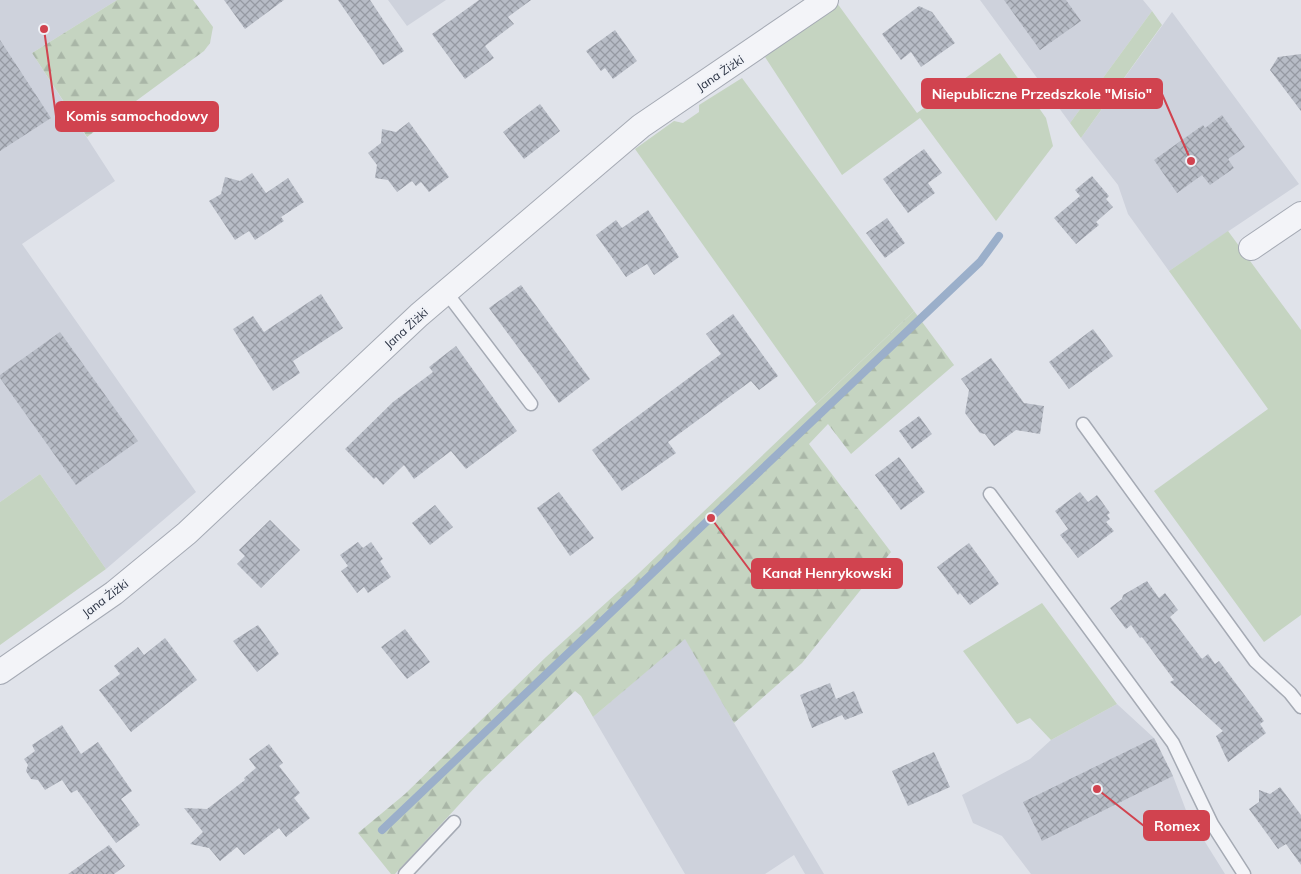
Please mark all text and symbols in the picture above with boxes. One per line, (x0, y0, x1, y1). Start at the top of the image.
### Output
street label: Jana Żiżki (694, 52, 747, 94)
callout: Niepubliczne Przedszkole "Misio" (922, 79, 1162, 108)
text: Niepubliczne Przedszkole "Misio" (932, 85, 1152, 103)
callout: Komis samochodowy (56, 102, 218, 131)
text: Komis samochodowy (66, 107, 208, 125)
street label: Jana Żiżki (381, 304, 431, 352)
callout: Kanał Henrykowski (752, 559, 902, 588)
text: Kanał Henrykowski (762, 564, 892, 582)
street label: Jana Żiżki (79, 576, 131, 620)
callout: Romex (1144, 811, 1209, 840)
text: Romex (1154, 817, 1200, 835)

